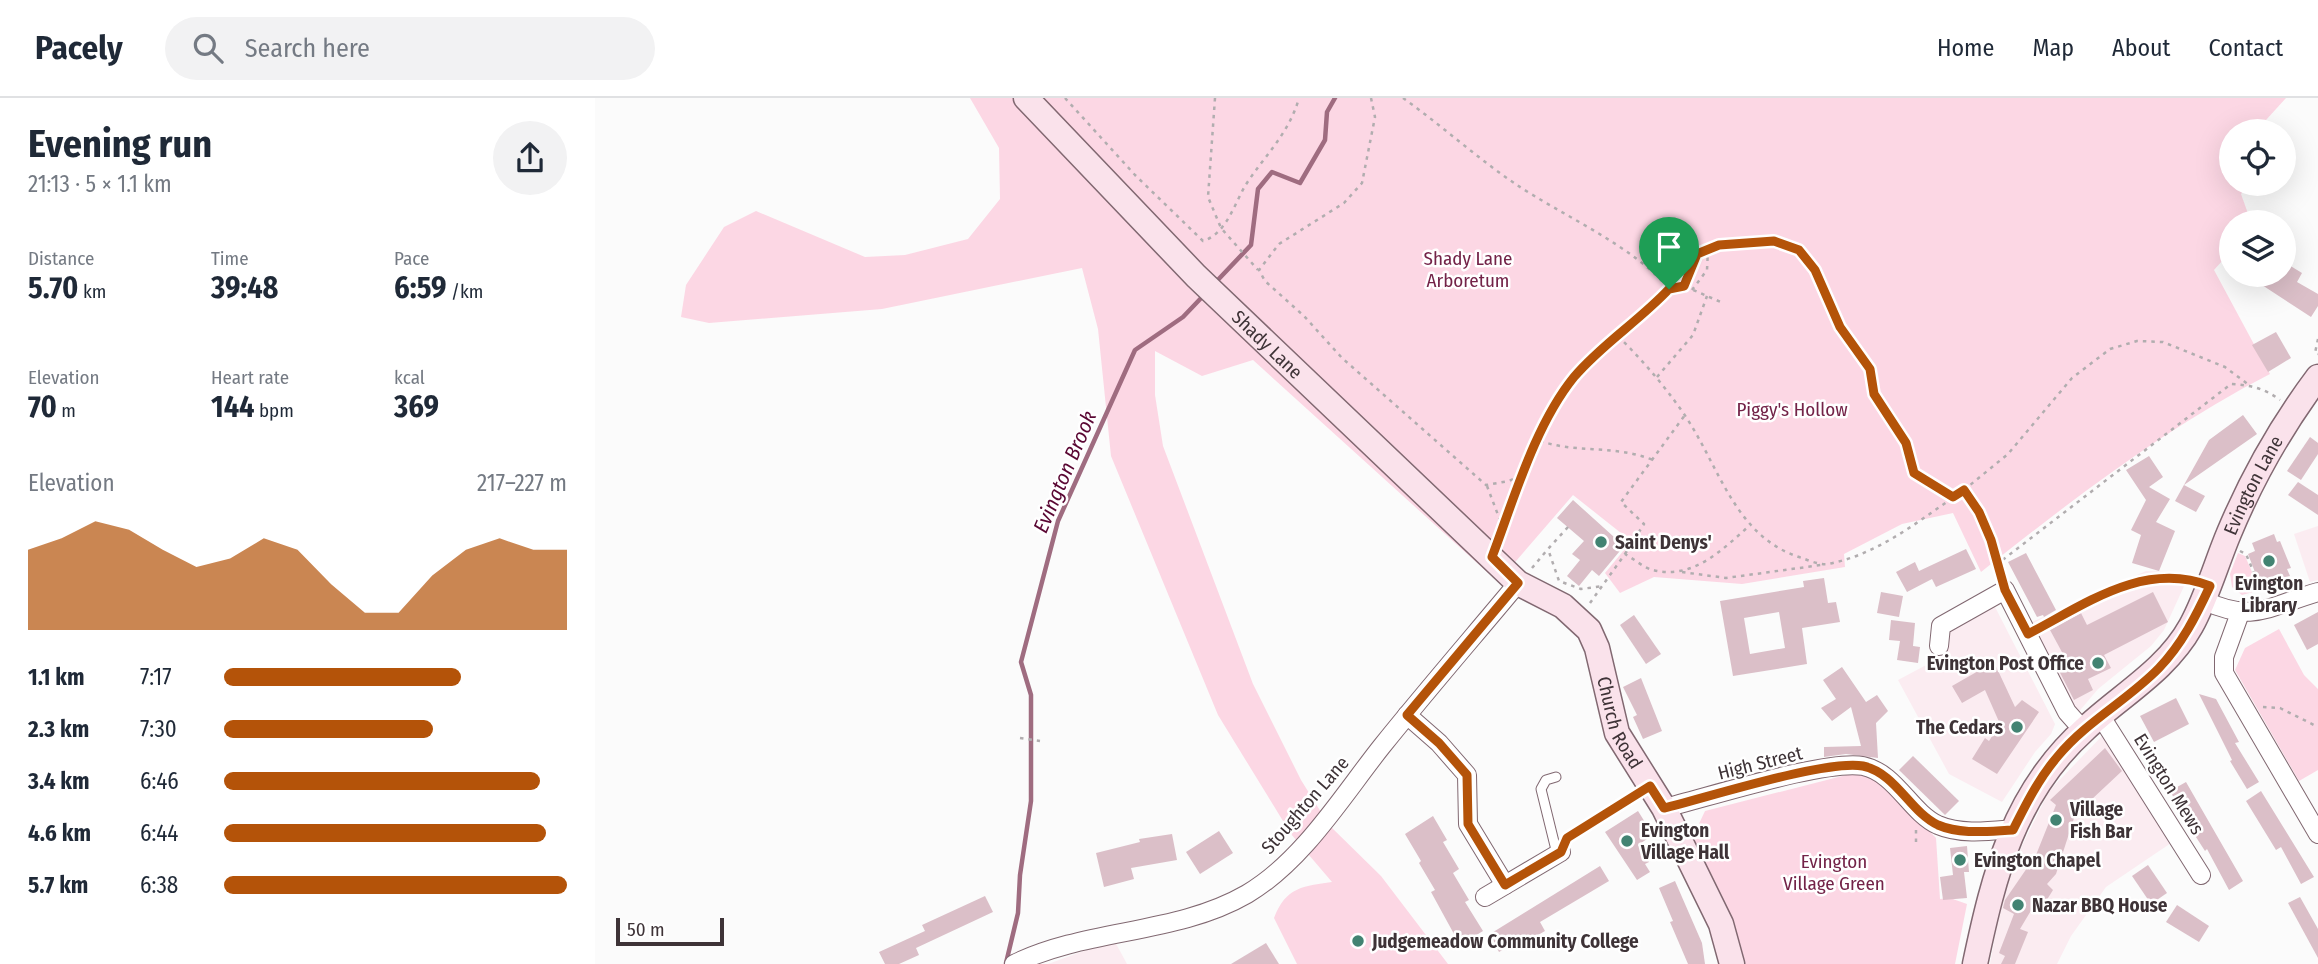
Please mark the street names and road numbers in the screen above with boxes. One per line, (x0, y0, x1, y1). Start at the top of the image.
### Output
street label: Shady Lane (1227, 305, 1308, 383)
street label: Evington Lane (2218, 431, 2287, 538)
street label: Church Road (1593, 674, 1648, 773)
street label: Evington Mews (2129, 729, 2209, 839)
street label: High Street (1715, 741, 1805, 785)
street label: Stoughton Lane (1256, 752, 1354, 858)

